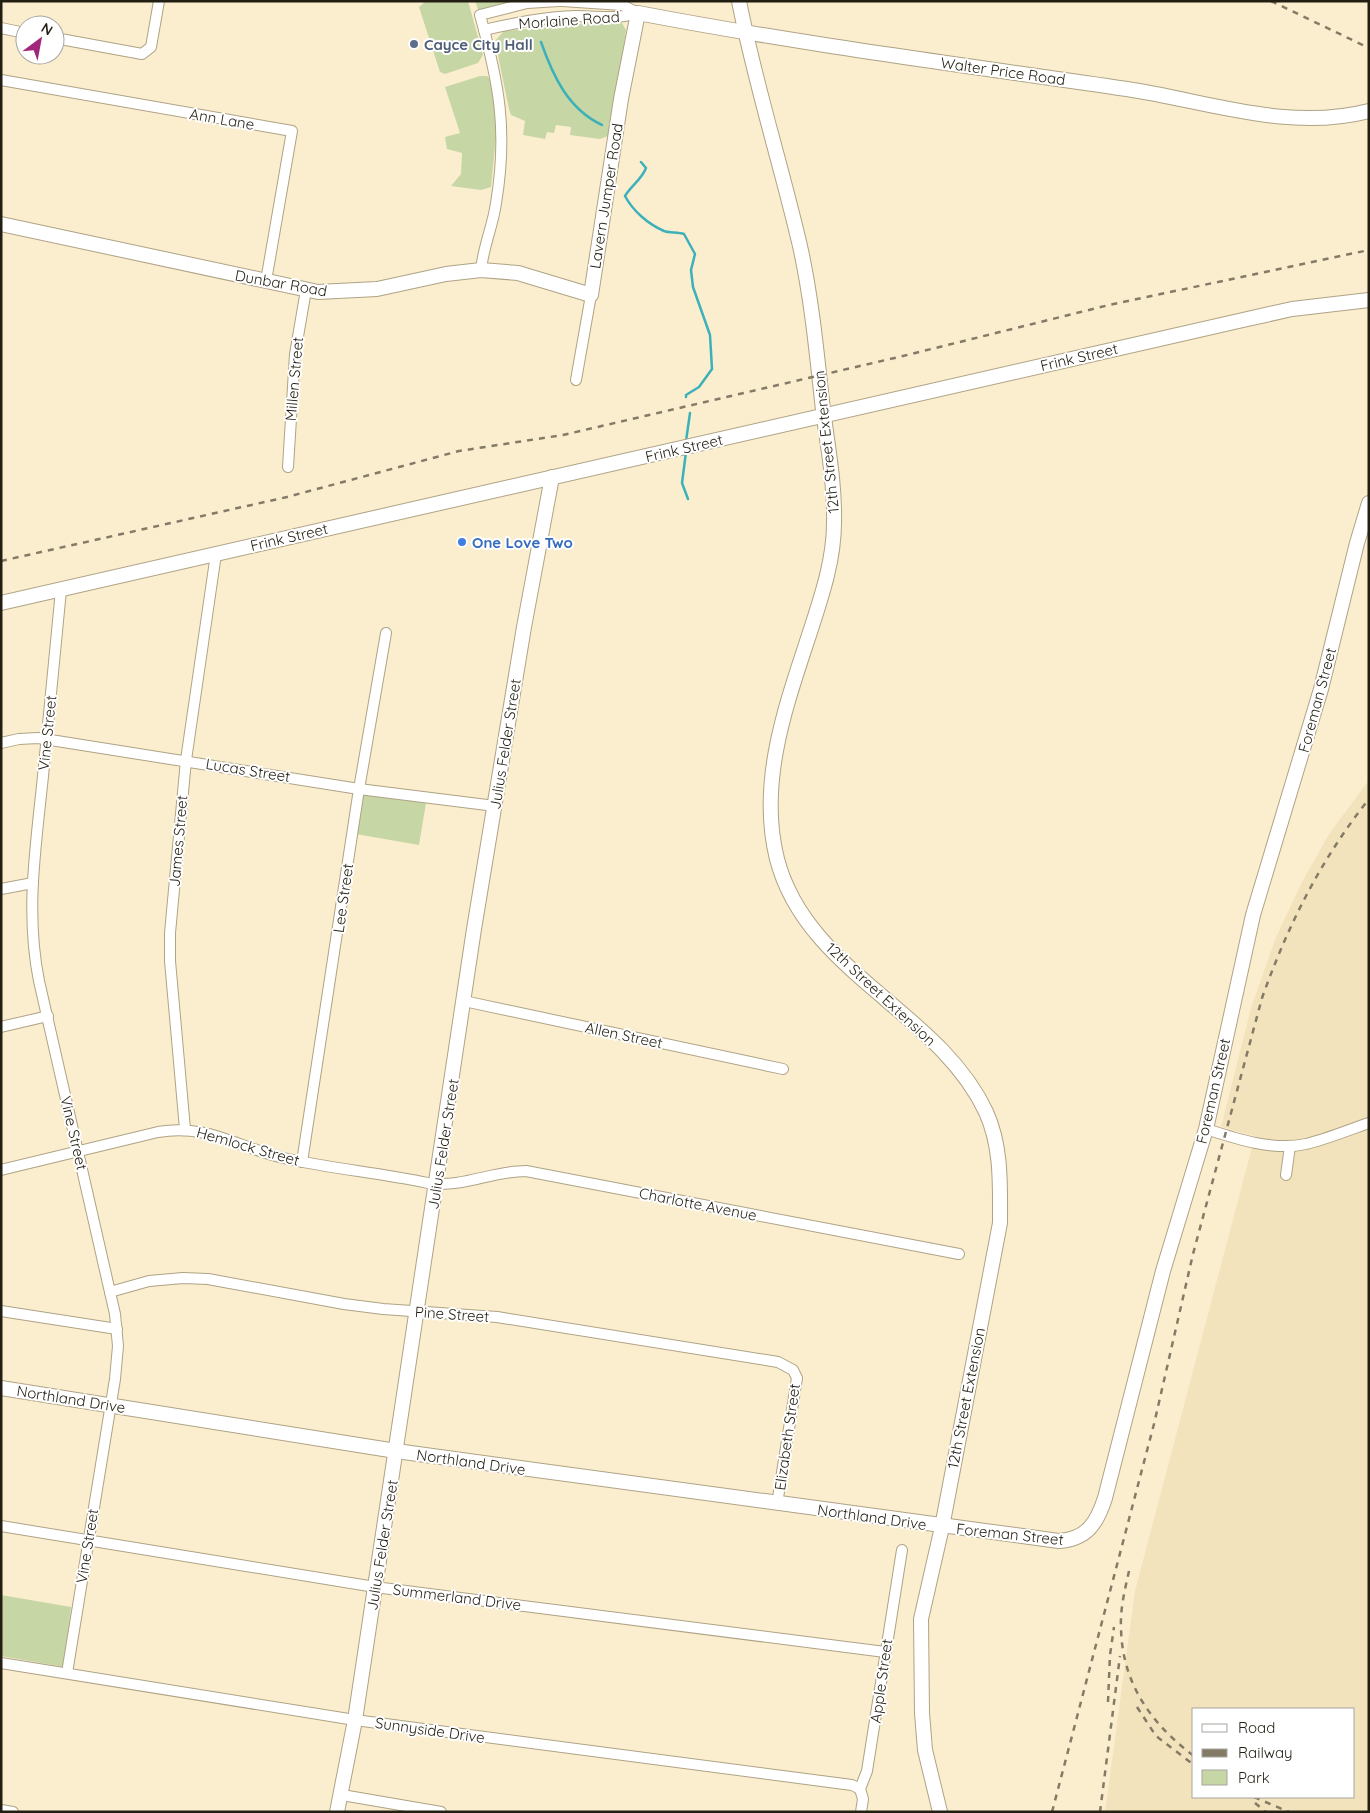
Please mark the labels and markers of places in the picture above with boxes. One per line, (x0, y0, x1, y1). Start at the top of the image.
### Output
place label: Cayce City Hall (424, 35, 533, 54)
marker: Cayce City Hall (408, 38, 420, 50)
place label: One Love Two (472, 533, 573, 552)
marker: One Love Two (456, 536, 468, 548)

